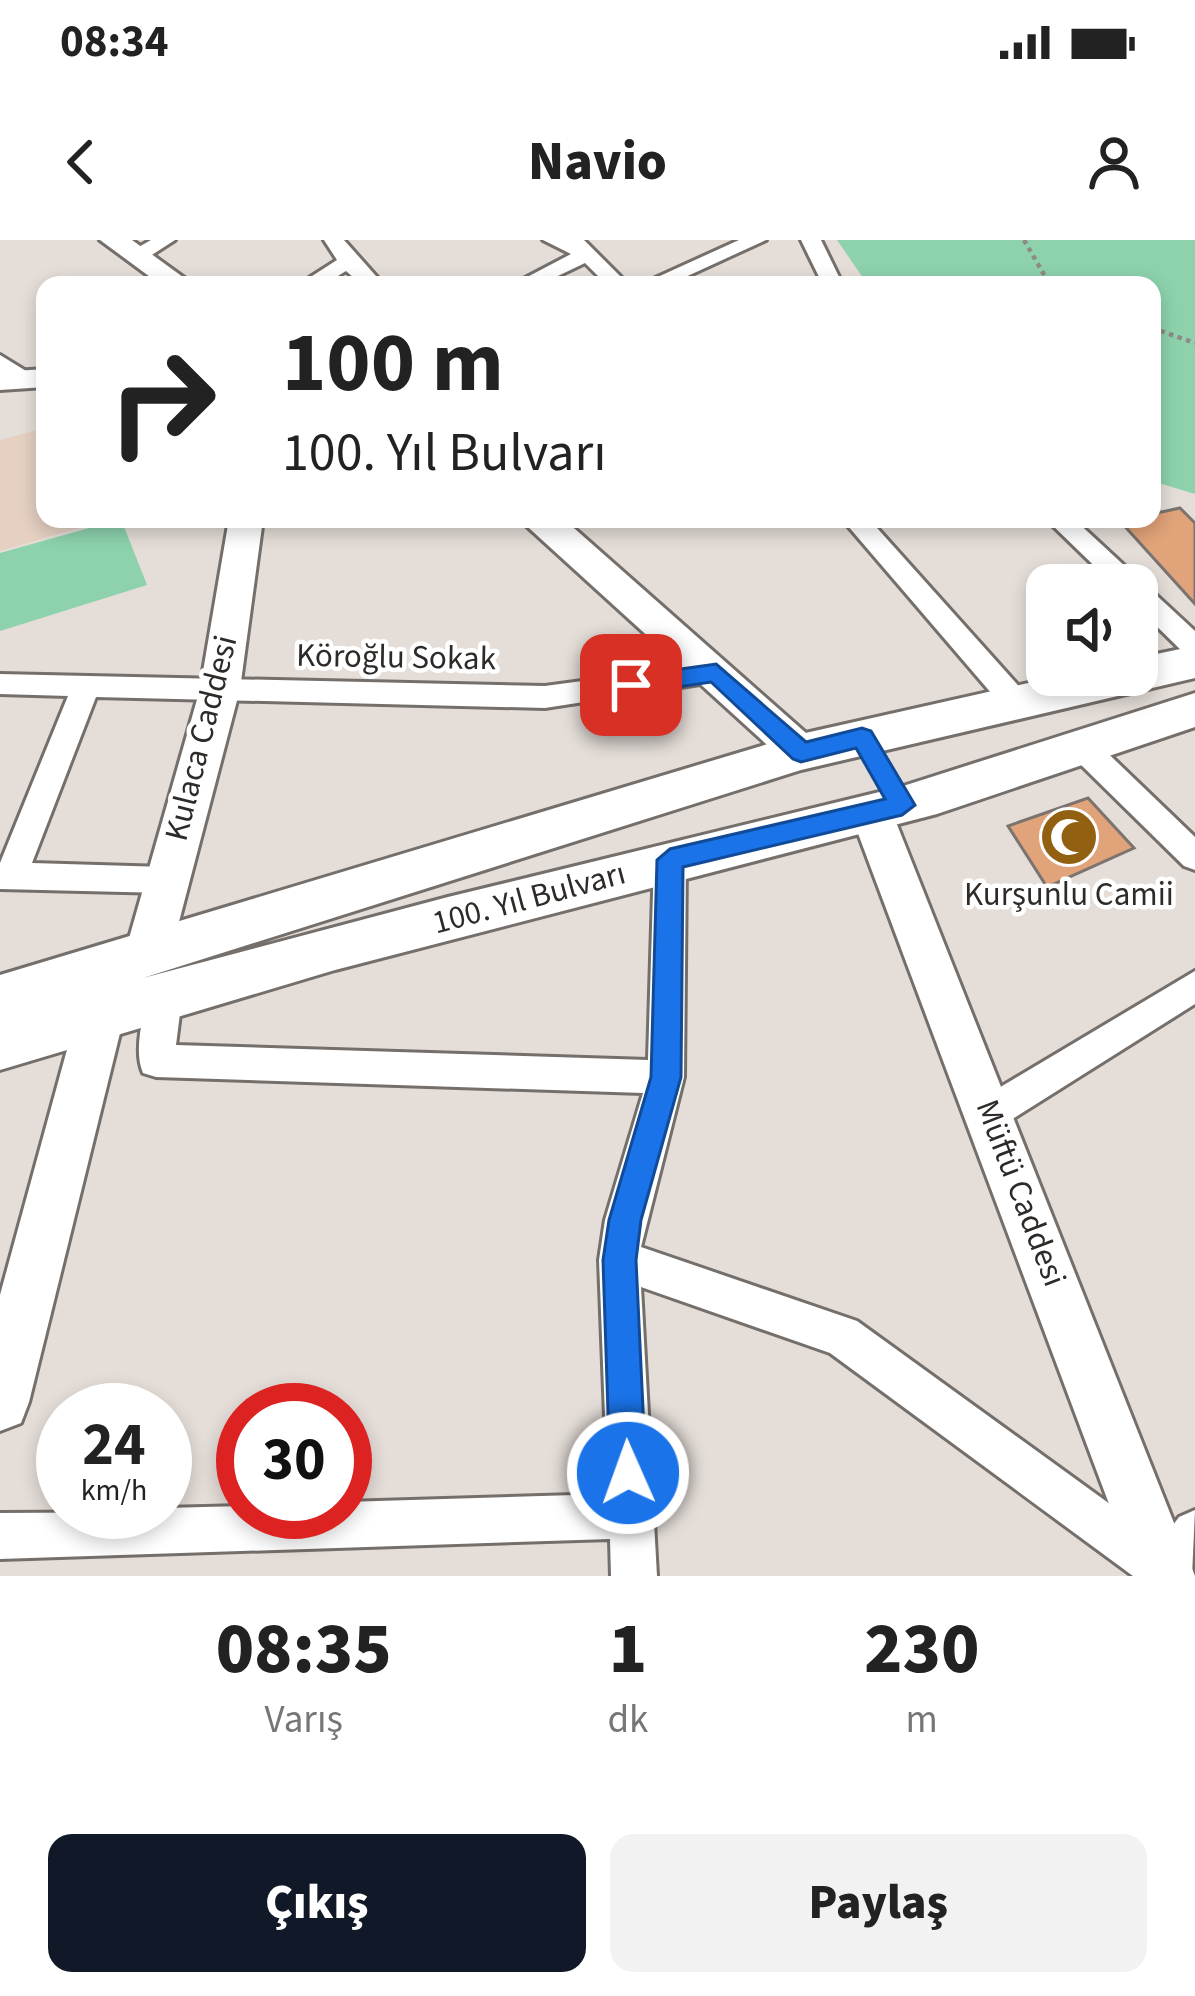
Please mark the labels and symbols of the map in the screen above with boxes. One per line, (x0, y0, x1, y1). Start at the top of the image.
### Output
street label: Kulaca Caddesi (153, 630, 249, 846)
street label: Köroğlu Sokak (296, 632, 497, 682)
pin (580, 634, 682, 736)
mosque icon: Kurşunlu Camii (1038, 806, 1100, 868)
street label: 100. Yıl Bulvarı (427, 850, 631, 946)
place label: Kurşunlu Camii (964, 871, 1174, 918)
street label: Müftü Caddesi (964, 1093, 1078, 1293)
speed limit sign: 30 (216, 1383, 372, 1539)
position arrow (565, 1410, 691, 1536)

